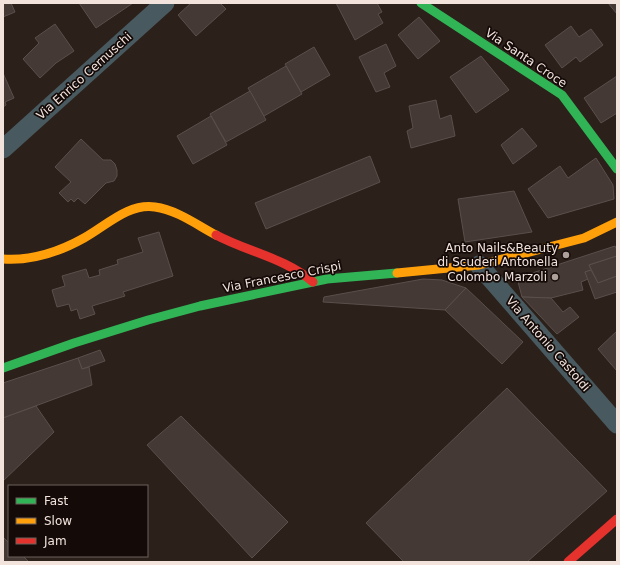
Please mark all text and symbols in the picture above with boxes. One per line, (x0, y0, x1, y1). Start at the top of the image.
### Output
street label: Via Santa Croce (483, 26, 569, 90)
street label: Via Enrico Cernuschi (34, 30, 134, 122)
place label: Anto Nails&Beauty di Scuderi Antonella (437, 241, 558, 269)
marker: Anto Nails&Beauty di Scuderi Antonella (561, 250, 571, 260)
street label: Via Francesco Crispi (222, 259, 342, 295)
place label: Colombo Marzoli (447, 270, 547, 284)
marker: Colombo Marzoli (550, 272, 560, 282)
street label: Via Antonio Castoldi (503, 294, 593, 394)
legend (8, 485, 148, 557)
text: Fast (44, 494, 68, 508)
text: Slow (44, 514, 72, 528)
text: Jam (43, 534, 67, 548)

